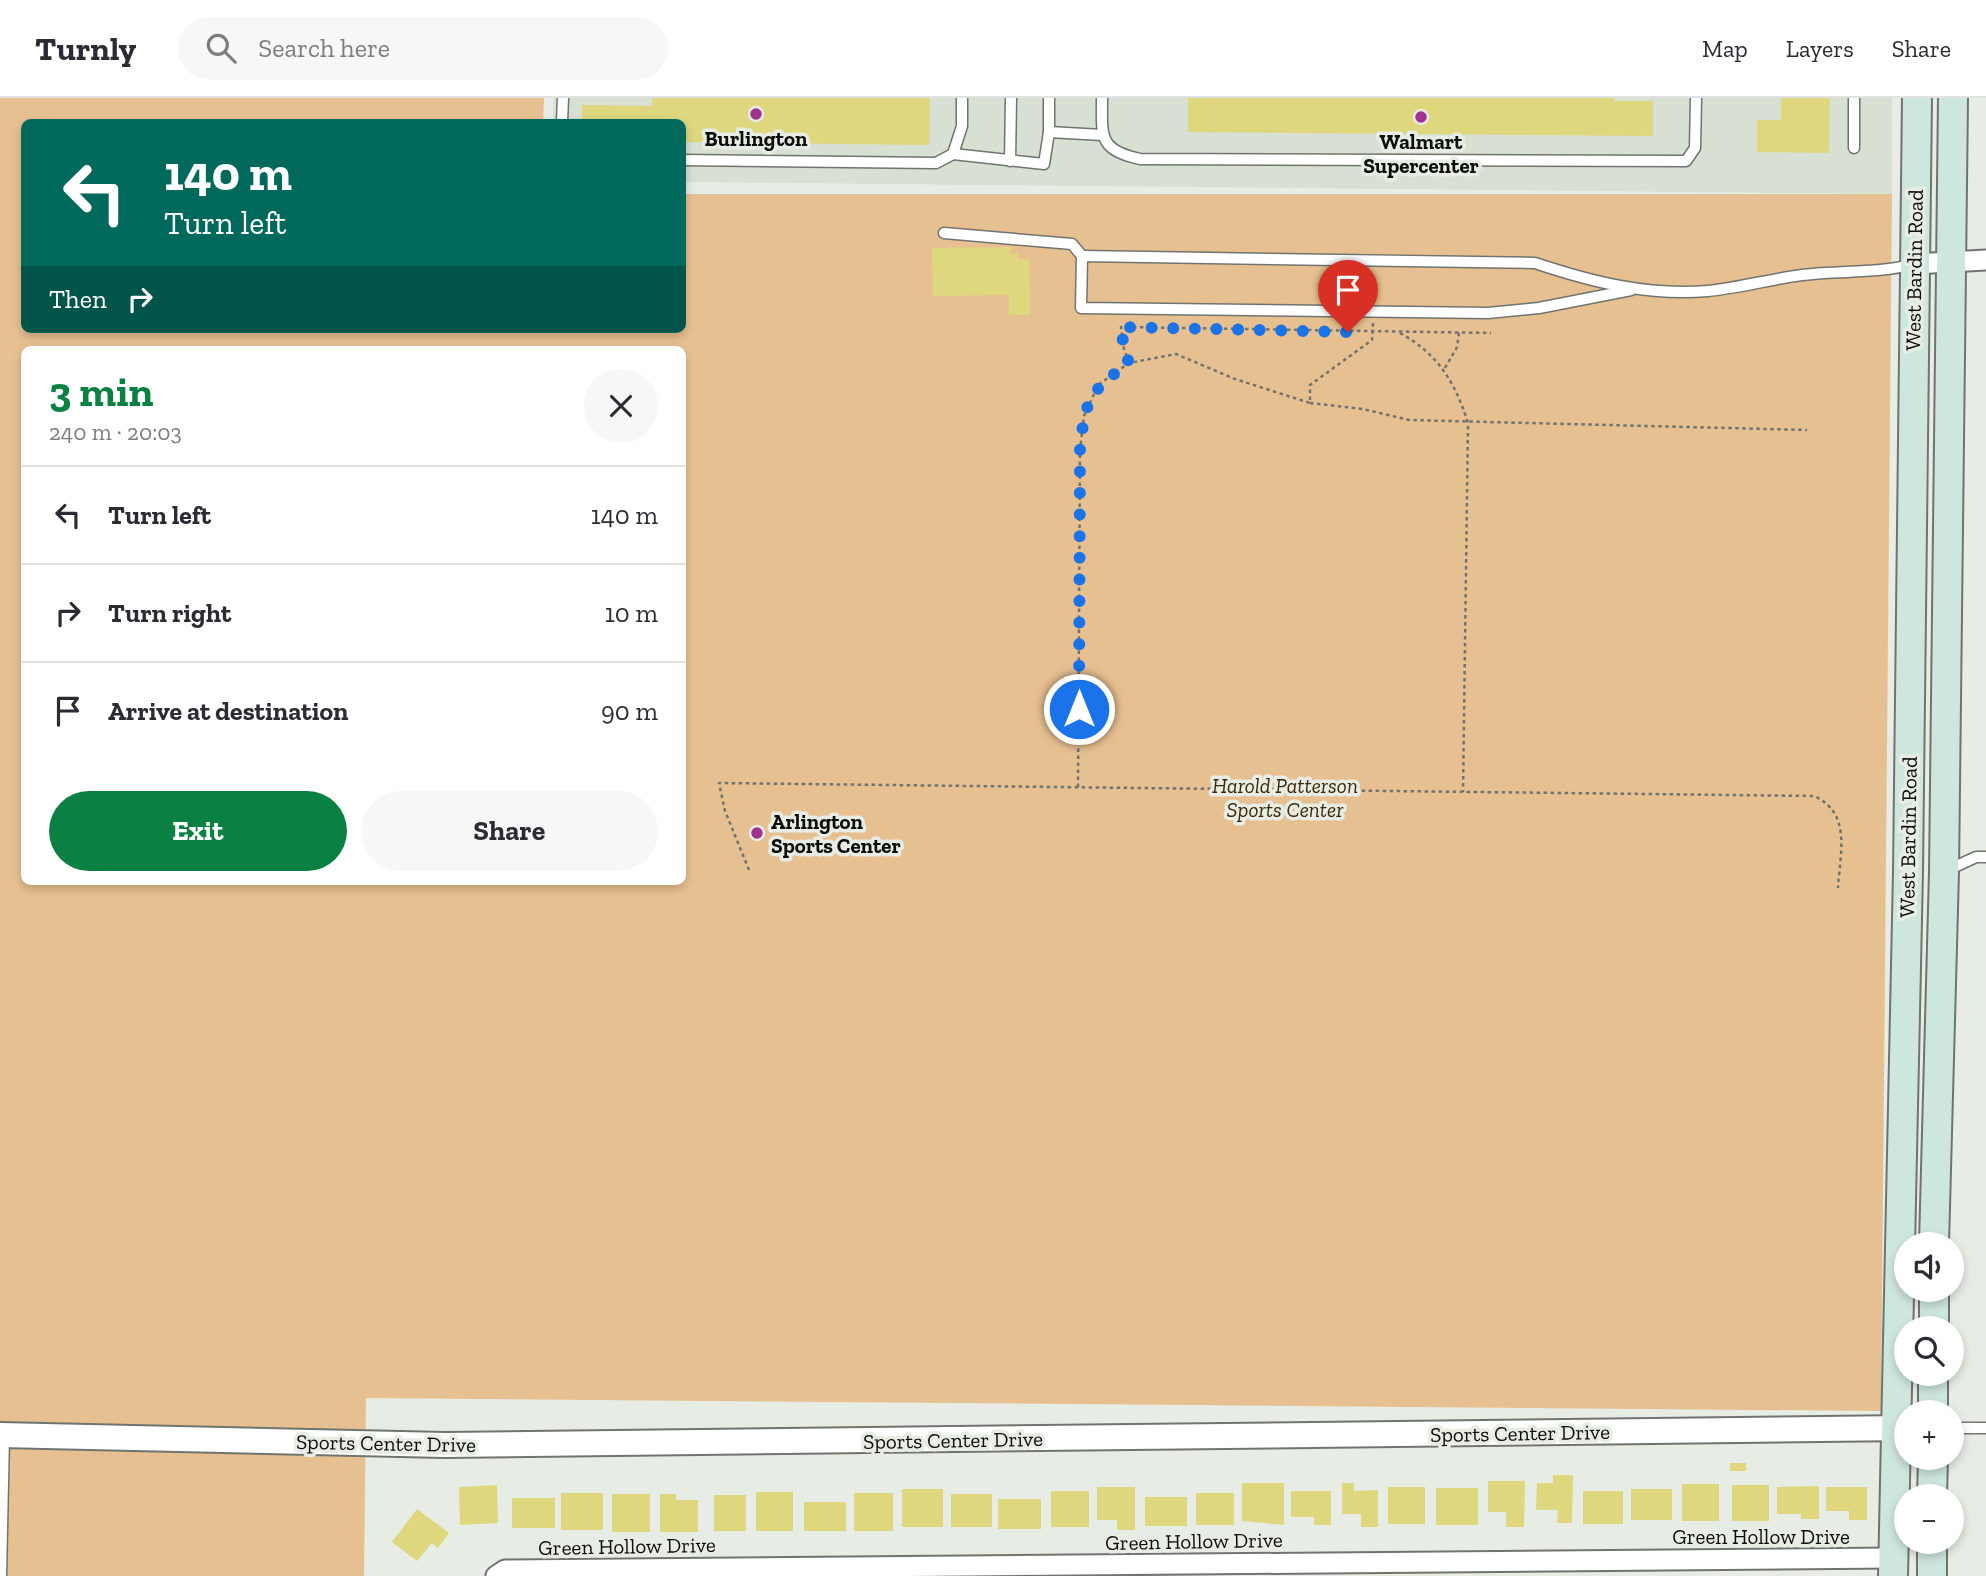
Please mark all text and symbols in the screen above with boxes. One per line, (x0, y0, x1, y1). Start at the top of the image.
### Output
search box (178, 17, 668, 80)
text: Turnly (35, 29, 136, 68)
icon: search (202, 29, 240, 67)
text: Search here (258, 32, 390, 64)
text: Map (1702, 34, 1748, 63)
text: Layers (1786, 34, 1854, 63)
text: Share (1892, 34, 1951, 63)
marker: Burlington (748, 106, 764, 122)
marker: Walmart Supercenter (1413, 109, 1429, 125)
place label: Burlington (705, 126, 808, 151)
place label: Walmart Supercenter (1363, 129, 1479, 178)
text: 140 m (164, 144, 292, 203)
icon: left (49, 147, 140, 238)
street label: West Bardin Road (1900, 189, 1928, 351)
text: Turn left (164, 204, 286, 242)
pin (1318, 260, 1378, 332)
icon: arrive (1329, 271, 1367, 309)
icon: right (121, 280, 159, 318)
text: Then (49, 283, 107, 315)
text: 3 min (49, 366, 154, 417)
button: close (584, 369, 658, 443)
text: 240 m · 20:03 (49, 418, 182, 446)
icon: left (49, 496, 87, 534)
text: Turn left (108, 499, 211, 531)
text: 140 m (591, 499, 658, 531)
icon: right (49, 594, 87, 632)
text: Turn right (108, 597, 231, 629)
text: 10 m (605, 597, 658, 629)
position arrow (1042, 672, 1116, 746)
icon: arrive (49, 692, 87, 730)
text: Arrive at destination (108, 695, 348, 727)
text: 90 m (601, 695, 658, 727)
street label: West Bardin Road (1894, 756, 1922, 918)
park label: Harold Patterson Sports Center (1212, 773, 1358, 822)
button: Exit (49, 791, 347, 871)
button: Share (361, 791, 658, 871)
place label: Arlington Sports Center (771, 809, 901, 858)
marker: Arlington Sports Center (749, 825, 765, 841)
map controls (1894, 1232, 1964, 1554)
button: sound (1894, 1232, 1964, 1302)
button: search (1894, 1316, 1964, 1386)
button: + (1894, 1400, 1964, 1470)
street label: Sports Center Drive (1430, 1419, 1610, 1447)
street label: Sports Center Drive (863, 1426, 1043, 1454)
street label: Sports Center Drive (296, 1429, 476, 1457)
button: − (1894, 1484, 1964, 1554)
street label: Green Hollow Drive (1672, 1524, 1850, 1549)
street label: Green Hollow Drive (1105, 1527, 1283, 1555)
street label: Green Hollow Drive (538, 1532, 716, 1560)

